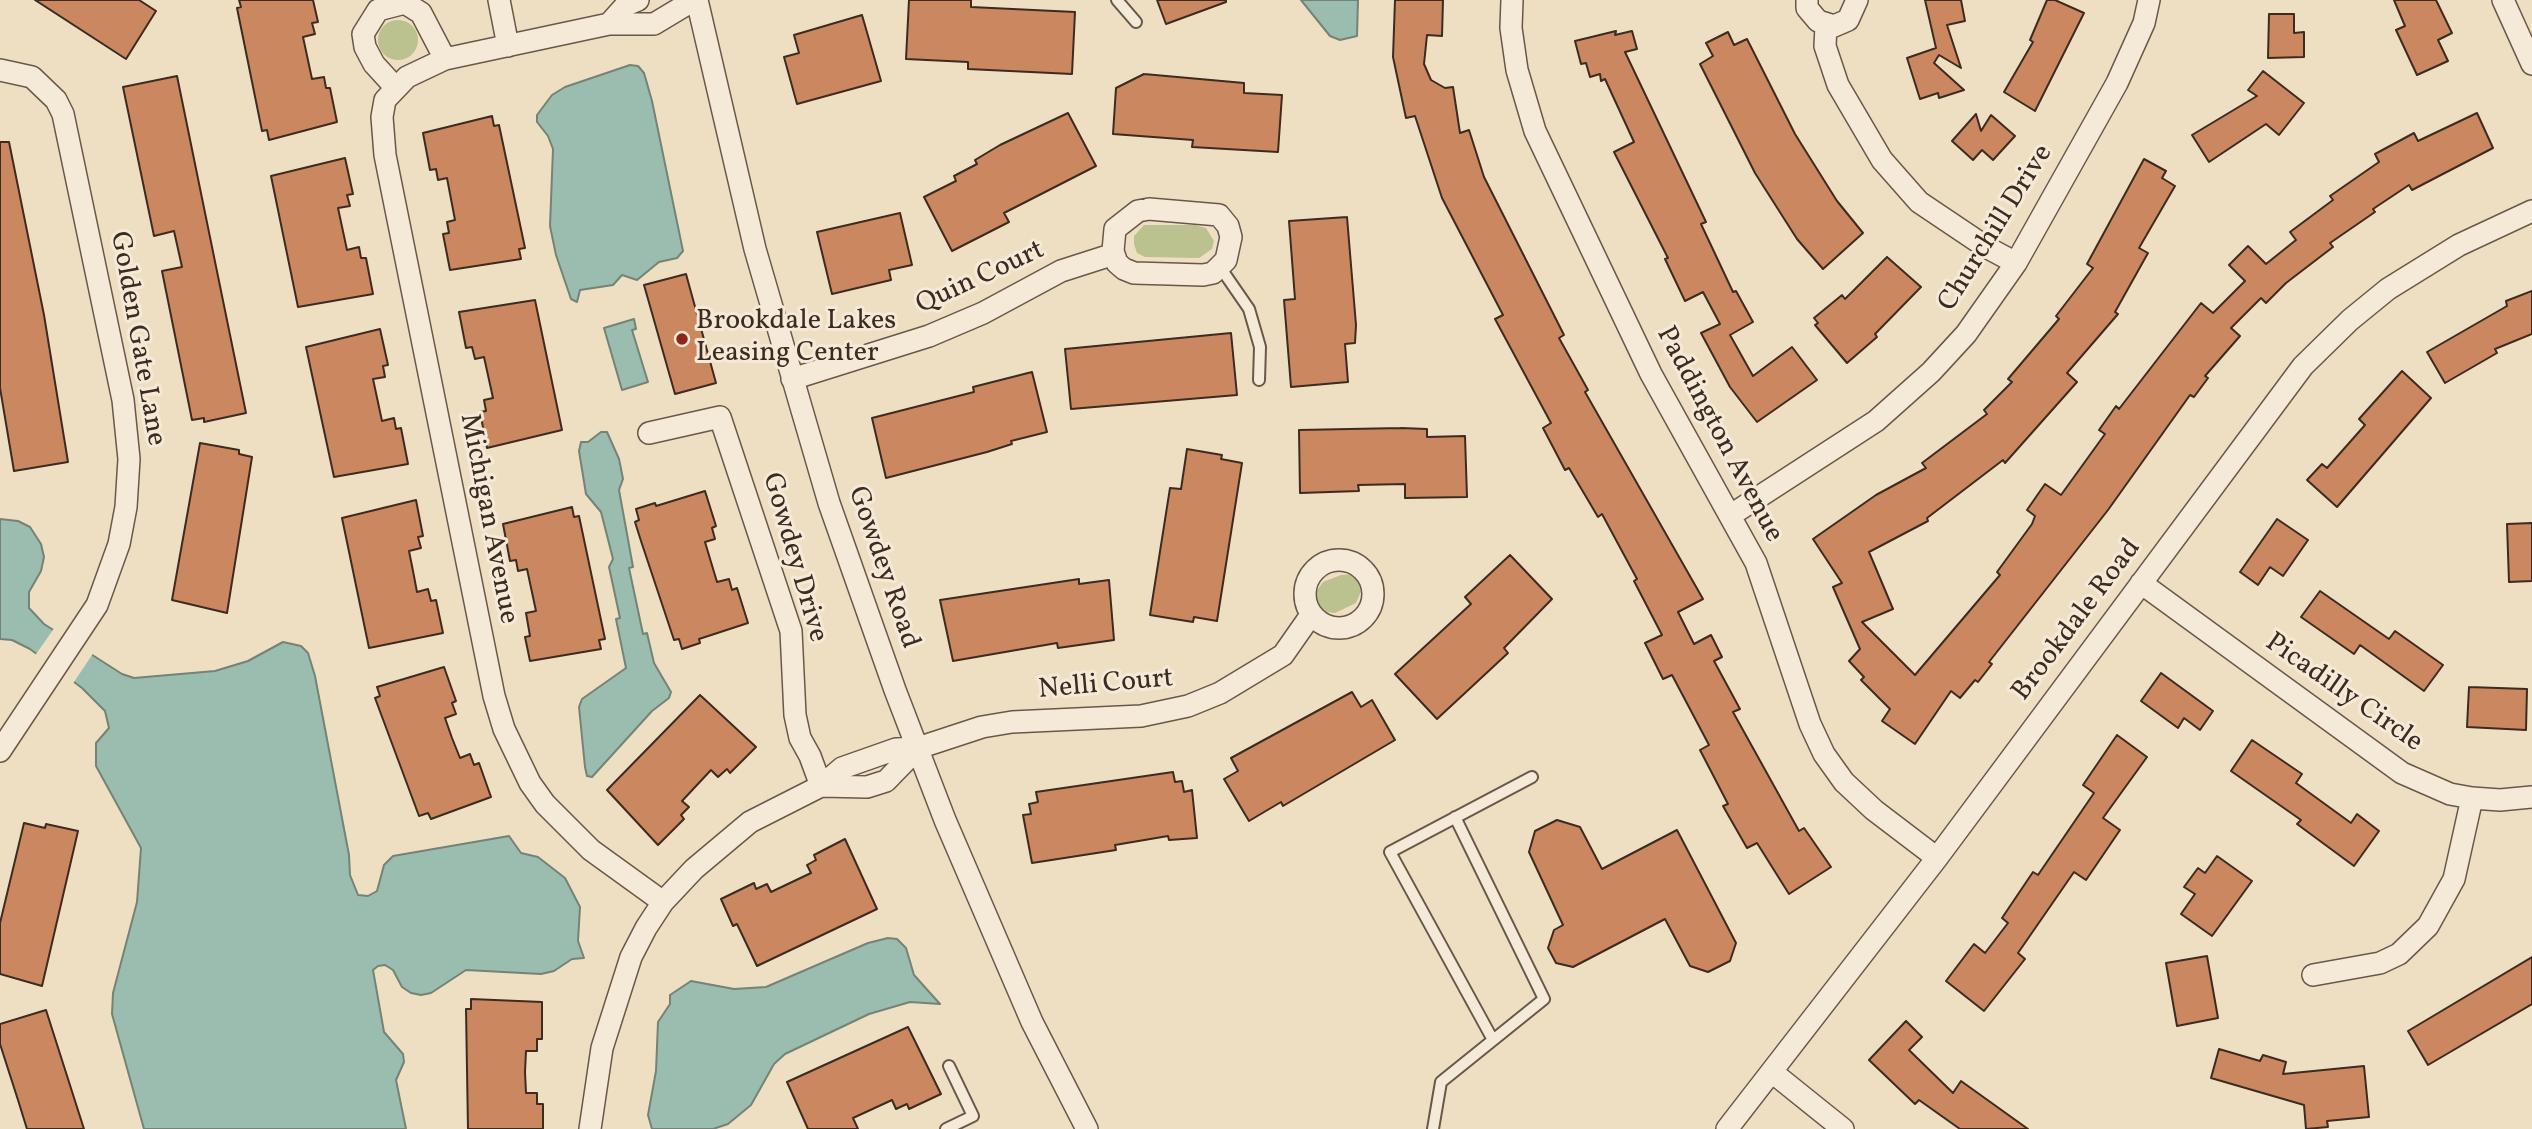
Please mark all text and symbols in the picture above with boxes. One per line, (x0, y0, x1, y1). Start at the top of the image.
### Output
street label: Churchill Drive (1932, 139, 2062, 319)
street label: Golden Gate Lane (101, 229, 171, 449)
street label: Quin Court (912, 235, 1050, 323)
place label: Brookdale Lakes Leasing Center (696, 306, 896, 372)
street label: Paddington Avenue (1647, 321, 1789, 549)
marker: Brookdale Lakes Leasing Center (674, 331, 690, 347)
street label: Michigan Avenue (450, 411, 524, 627)
street label: Gowdey Drive (753, 470, 833, 646)
street label: Gowdey Road (839, 483, 925, 653)
street label: Brookdale Road (2006, 534, 2150, 708)
street label: Picadilly Circle (2258, 627, 2428, 761)
street label: Nelli Court (1037, 663, 1175, 709)

